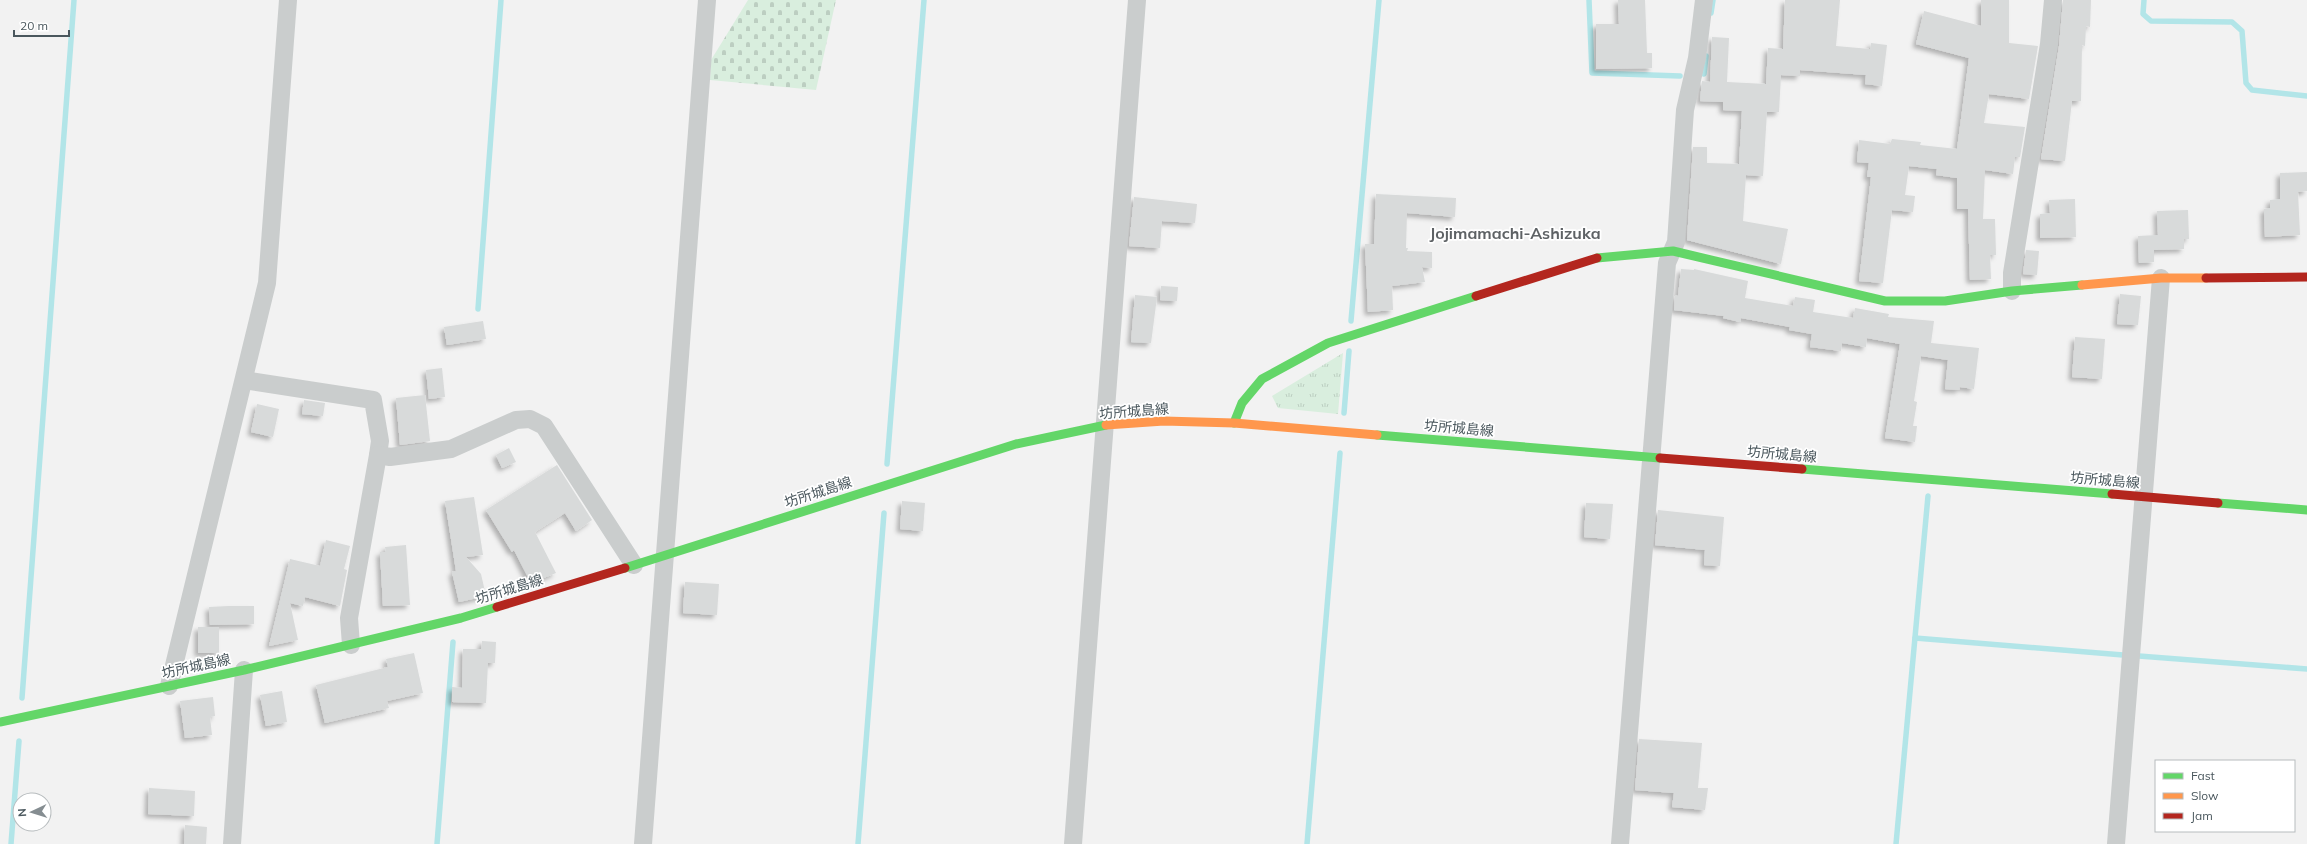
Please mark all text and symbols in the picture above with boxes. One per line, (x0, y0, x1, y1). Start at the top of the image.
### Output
scale bar (14, 12, 69, 38)
text: 20 m (20, 18, 48, 33)
district label: Jojimamachi-Ashizuka (1429, 223, 1601, 243)
street label: 坊所城島線 (1098, 400, 1170, 422)
street label: 坊所城島線 (1423, 416, 1495, 440)
street label: 坊所城島線 (1746, 442, 1818, 466)
street label: 坊所城島線 (2069, 468, 2141, 492)
street label: 坊所城島線 (782, 473, 854, 511)
street label: 坊所城島線 (473, 570, 545, 608)
street label: 坊所城島線 (160, 650, 232, 682)
legend (2155, 760, 2295, 832)
text: Fast (2191, 768, 2215, 783)
text: Slow (2191, 788, 2219, 803)
north arrow (12, 792, 52, 832)
text: N (15, 808, 29, 817)
text: Jam (2191, 808, 2213, 823)

